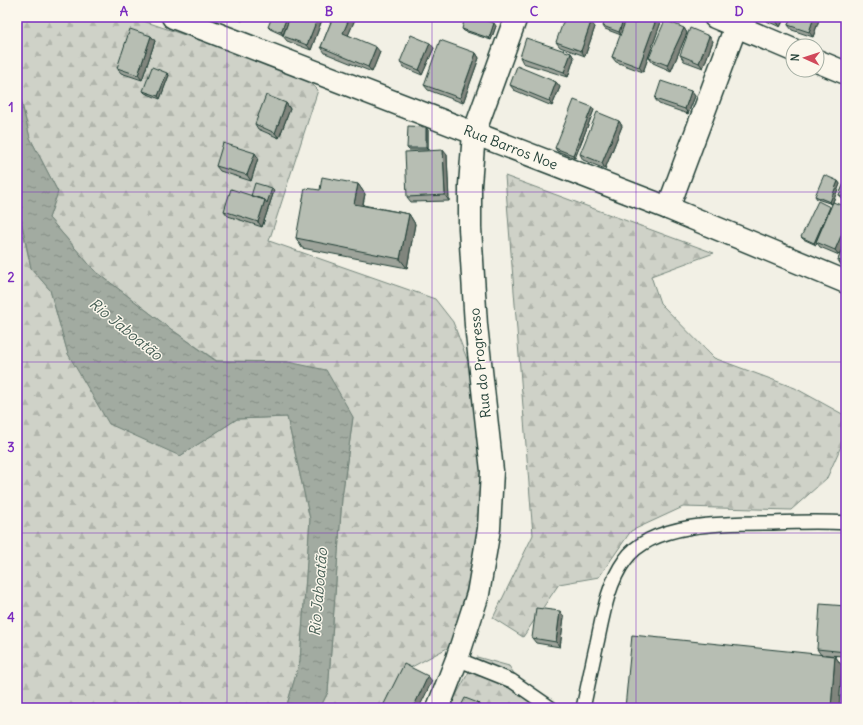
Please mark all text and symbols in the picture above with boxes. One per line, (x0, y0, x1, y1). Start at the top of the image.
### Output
text: A (120, 3, 129, 20)
text: B (325, 3, 334, 20)
text: C (530, 3, 539, 20)
text: D (734, 3, 744, 20)
north arrow (785, 38, 825, 78)
text: N (788, 53, 802, 62)
text: 1 (8, 99, 14, 116)
street label: Rua Barros Noe (461, 121, 560, 174)
text: 2 (7, 269, 15, 286)
water label: Rio Jaboatão (86, 294, 168, 365)
street label: Rua do Progresso (465, 307, 495, 419)
text: 3 (7, 439, 15, 456)
water label: Rio Jaboatão (305, 546, 331, 637)
text: 4 (7, 609, 15, 626)

